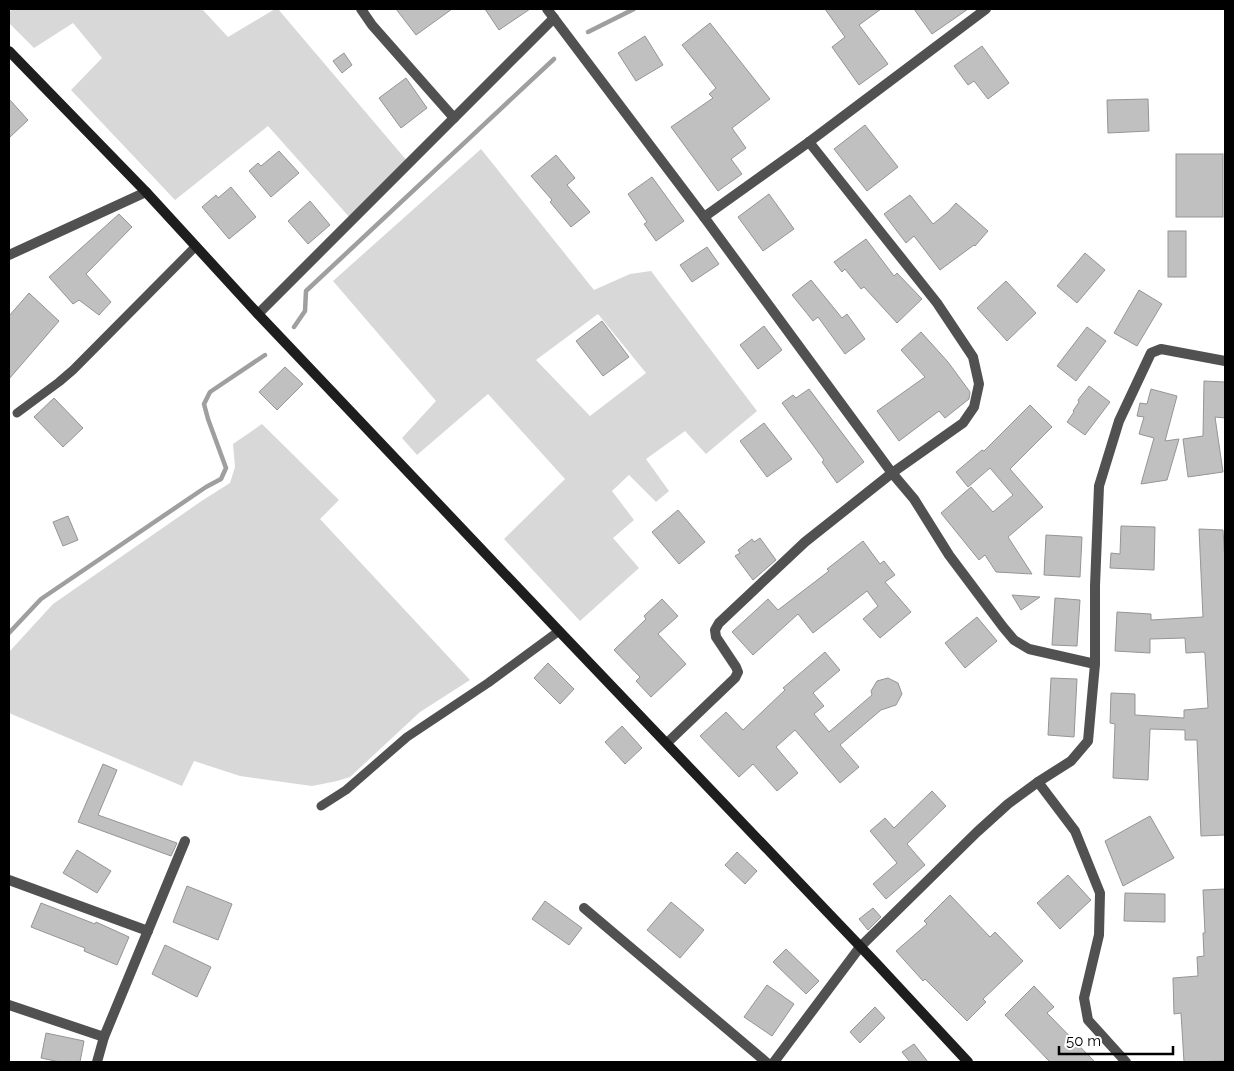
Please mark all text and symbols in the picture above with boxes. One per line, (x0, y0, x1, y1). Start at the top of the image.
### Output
scale bar (1059, 1024, 1173, 1056)
text: 50 m (1066, 1032, 1101, 1050)

